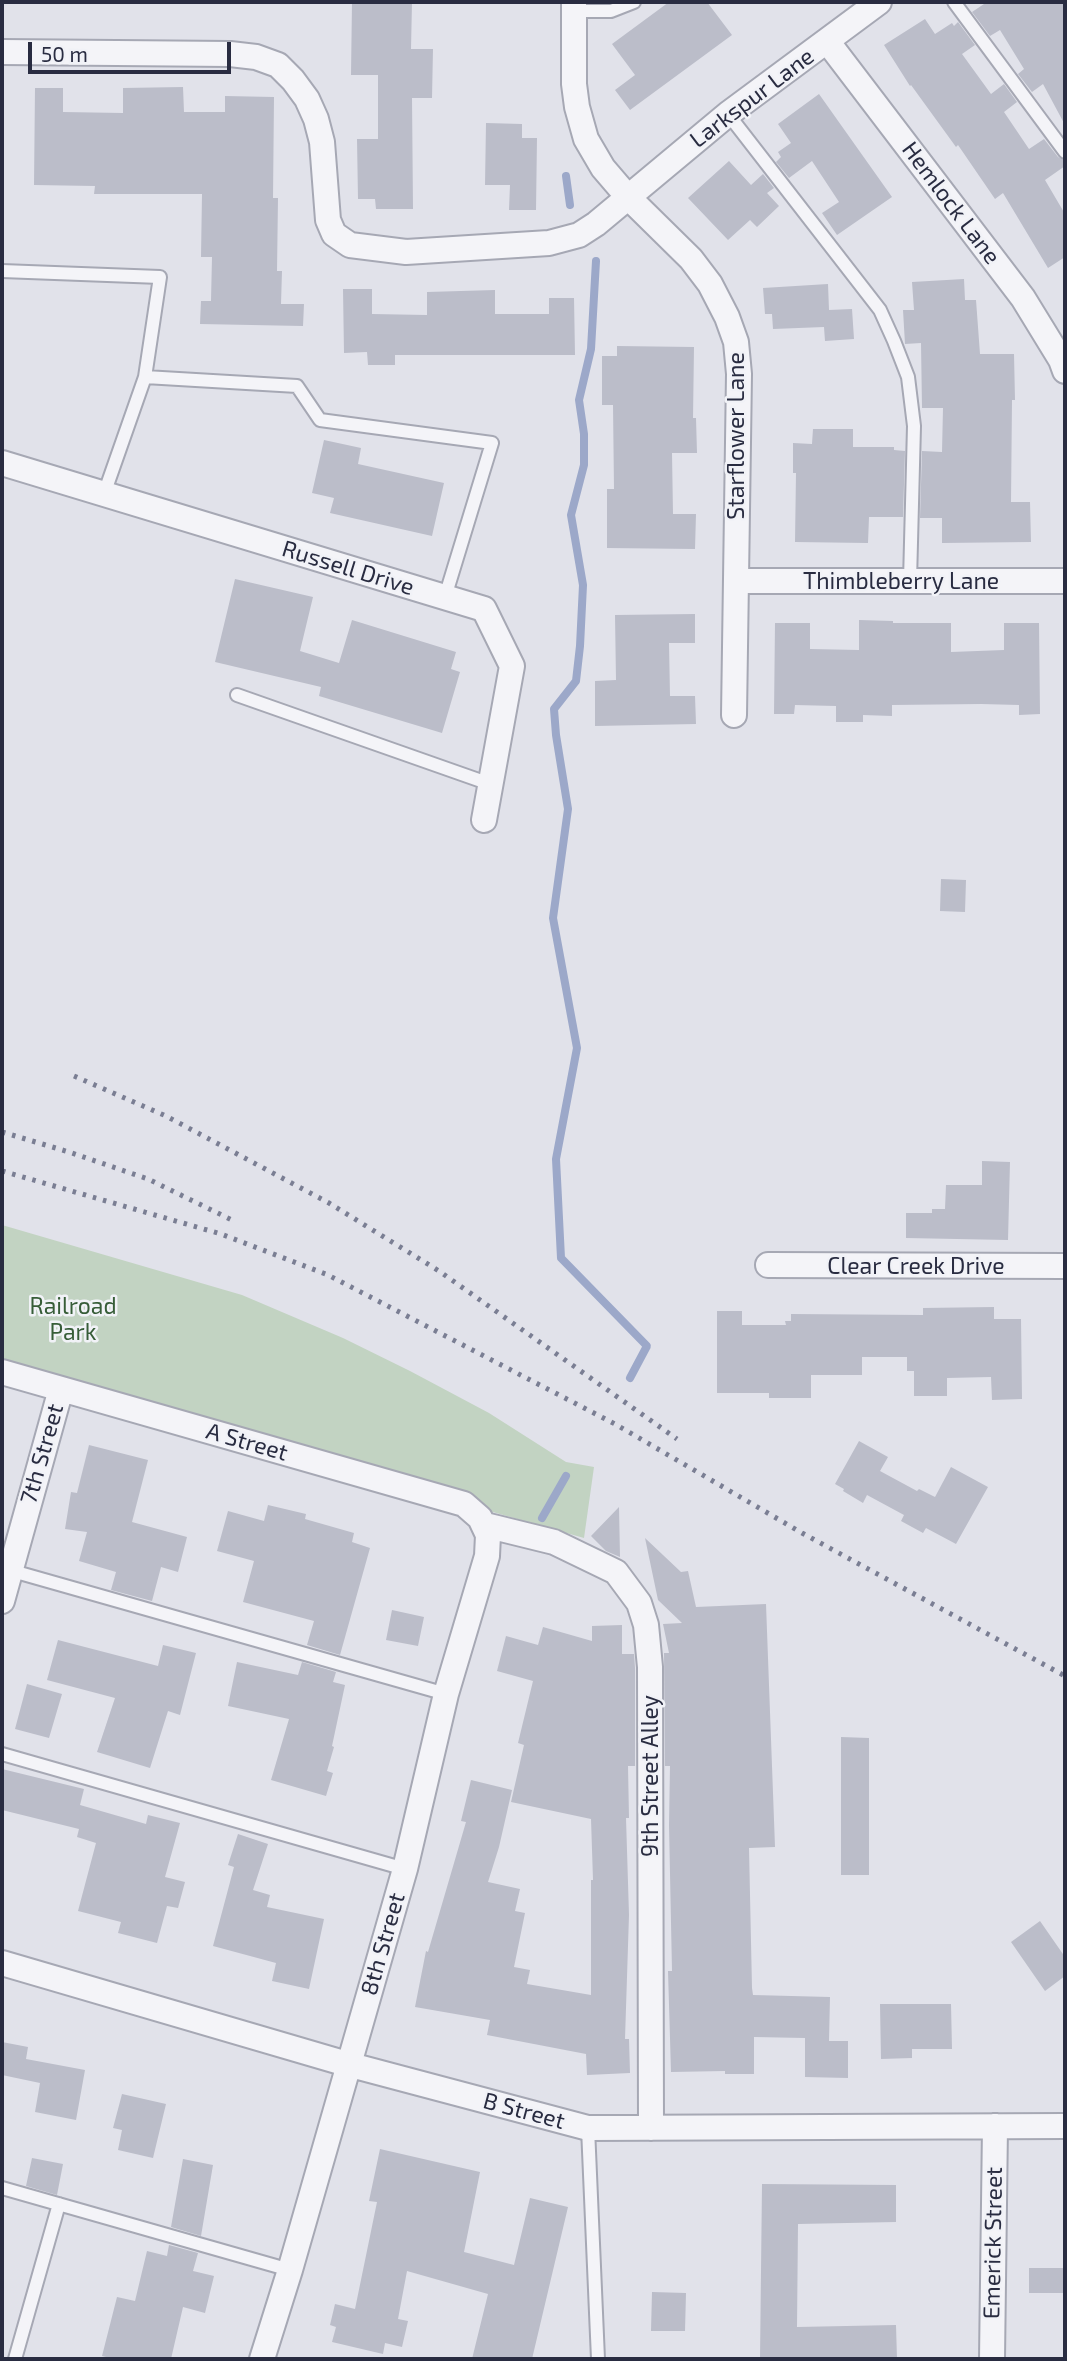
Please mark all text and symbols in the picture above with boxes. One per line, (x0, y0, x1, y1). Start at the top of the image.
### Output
scale bar (32, 28, 234, 72)
text: 50 m (41, 41, 88, 66)
street label: Larkspur Lane (685, 42, 819, 154)
street label: Hemlock Lane (896, 136, 1006, 270)
street label: Starflower Lane (722, 352, 750, 520)
street label: Russell Drive (279, 535, 417, 601)
street label: Thimbleberry Lane (803, 567, 999, 595)
street label: Clear Creek Drive (827, 1252, 1005, 1280)
park label: Railroad Park (29, 1292, 117, 1346)
street label: 7th Street (15, 1401, 69, 1507)
street label: A Street (203, 1417, 291, 1467)
street label: 9th Street Alley (636, 1695, 664, 1857)
street label: 8th Street (355, 1890, 411, 1998)
street label: B Street (480, 2087, 568, 2135)
street label: Emerick Street (978, 2167, 1008, 2319)

